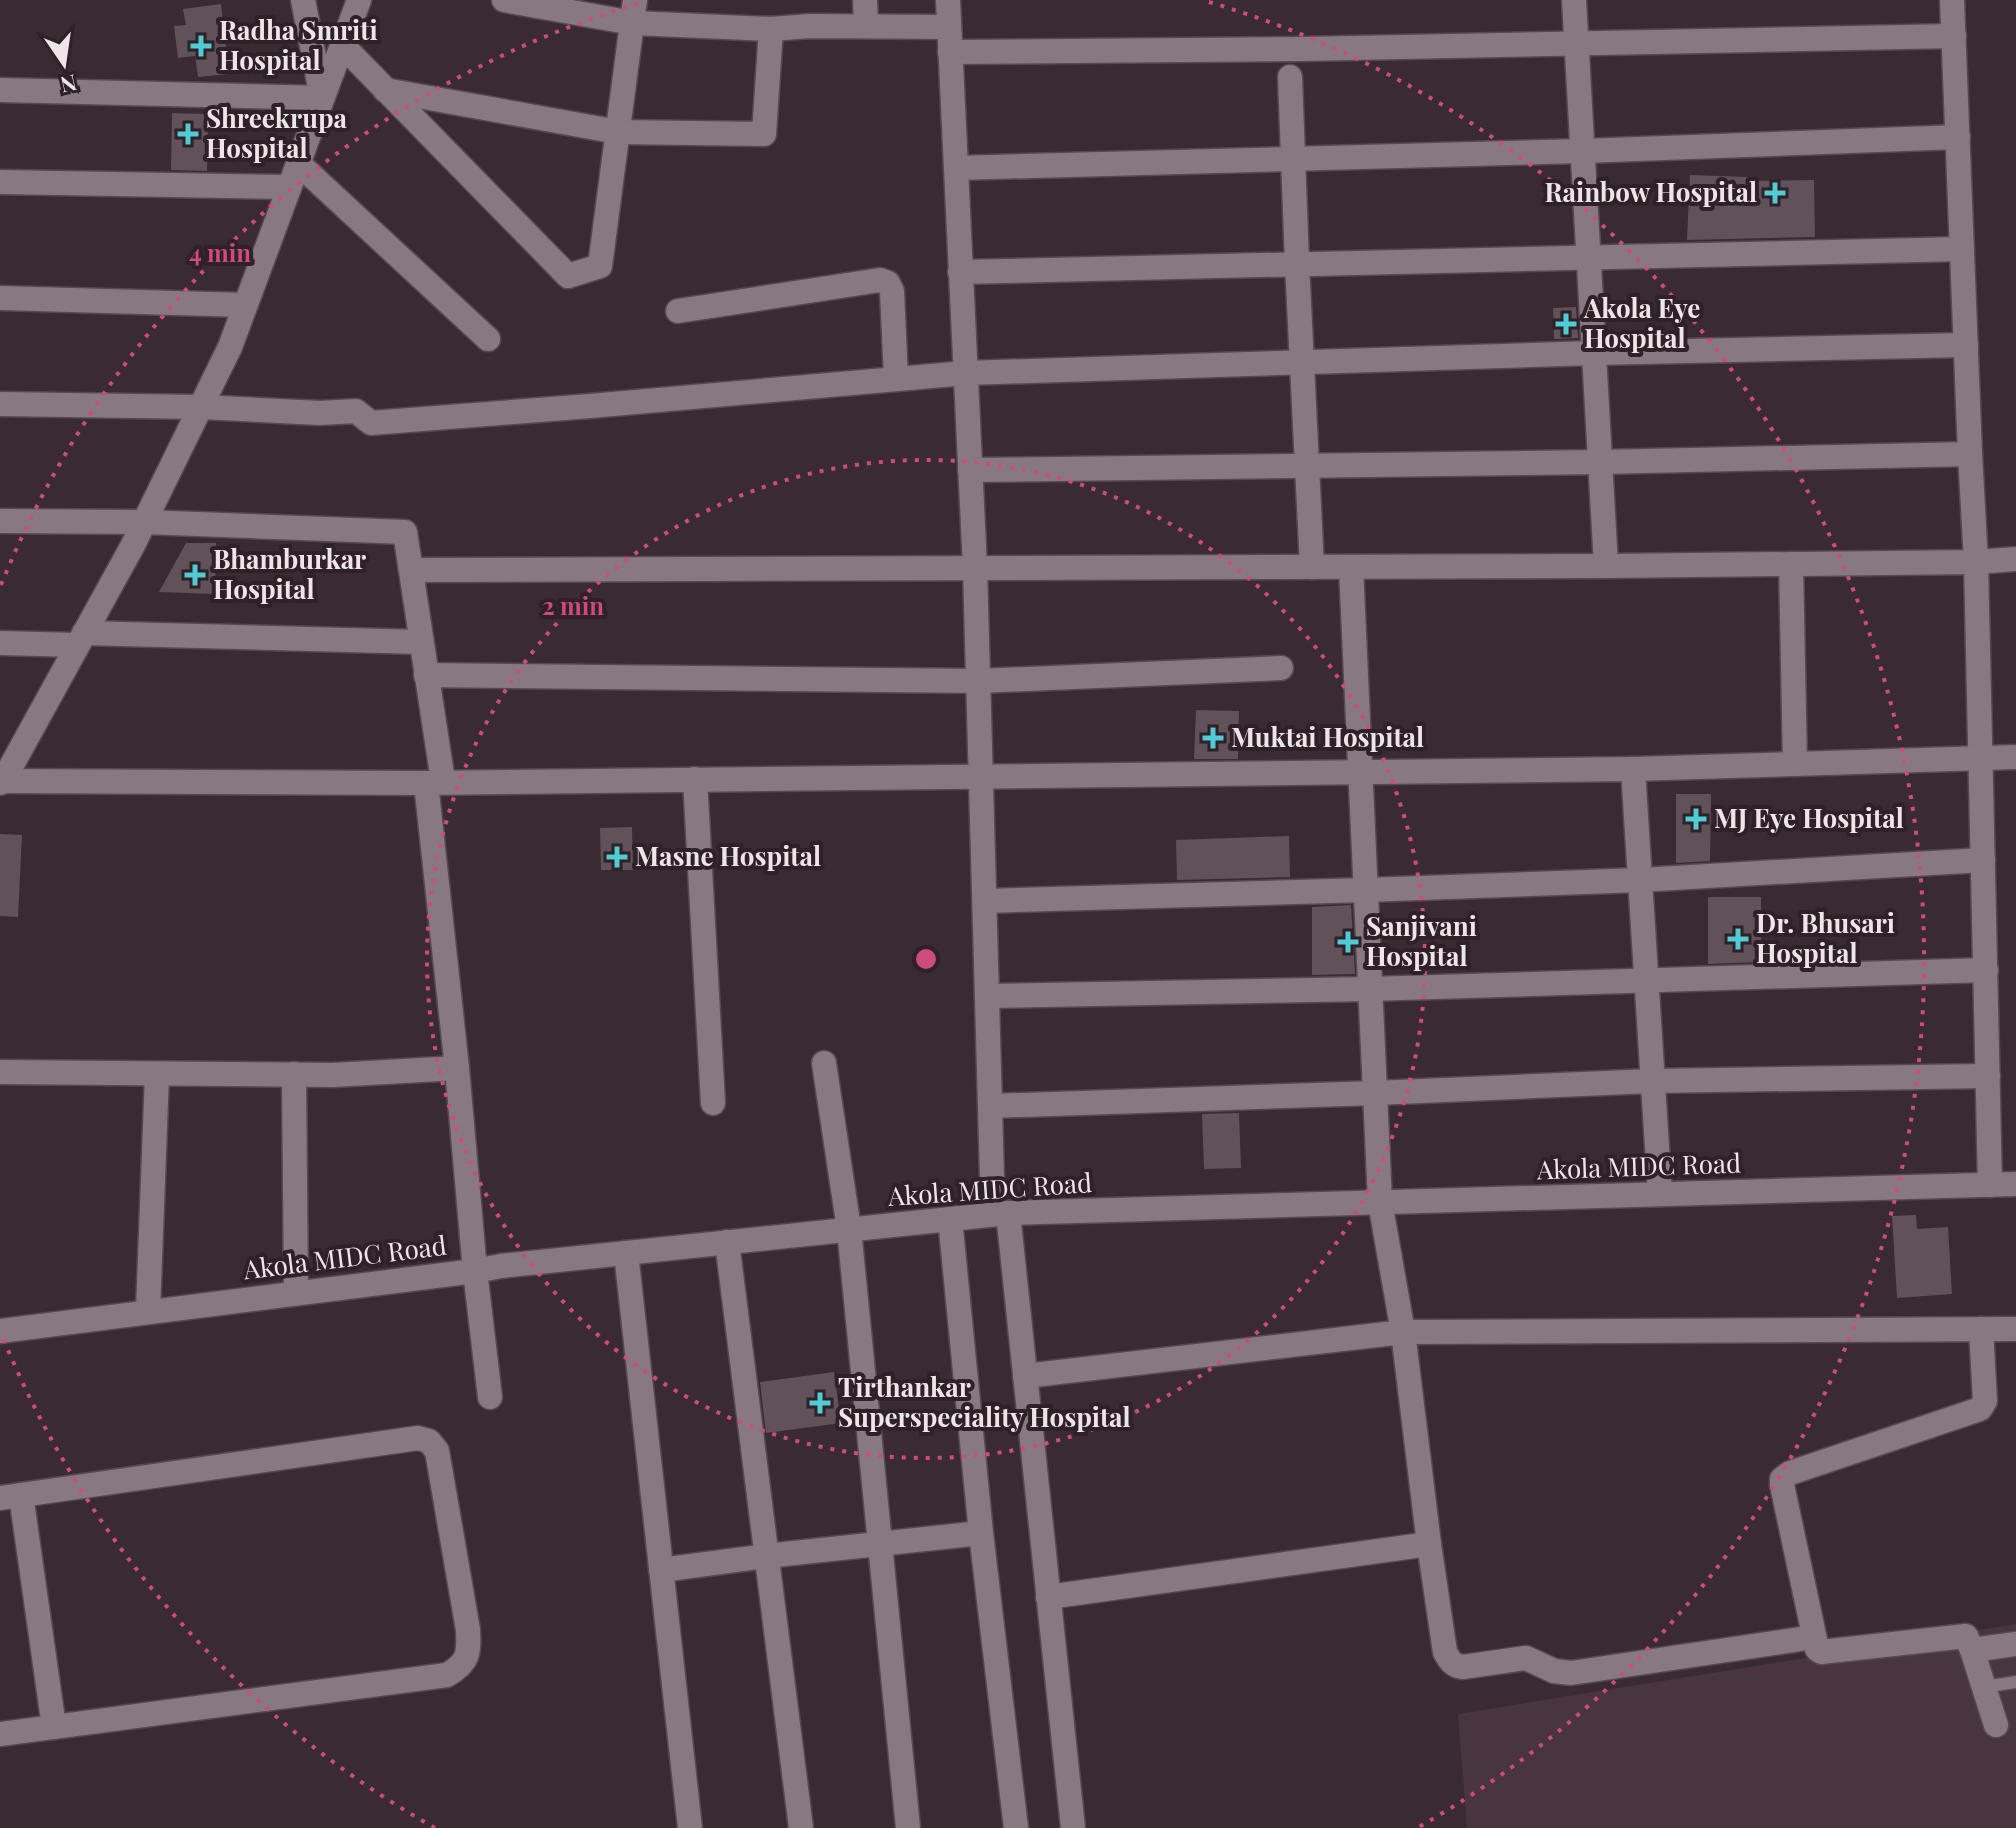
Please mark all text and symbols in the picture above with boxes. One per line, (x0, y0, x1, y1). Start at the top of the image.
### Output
place label: Radha Smriti Hospital (219, 12, 378, 77)
north arrow (24, 24, 104, 104)
marker: Radha Smriti Hospital (190, 35, 212, 57)
text: N (58, 68, 80, 101)
place label: Shreekrupa Hospital (206, 100, 348, 165)
marker: Shreekrupa Hospital (177, 123, 199, 145)
place label: Rainbow Hospital (1545, 174, 1757, 209)
marker: Rainbow Hospital (1764, 182, 1786, 204)
text: 4 min (189, 236, 251, 268)
place label: Akola Eye Hospital (1583, 290, 1700, 355)
marker: Akola Eye Hospital (1555, 313, 1577, 335)
place label: Bhamburkar Hospital (213, 541, 366, 606)
marker: Bhamburkar Hospital (184, 564, 206, 586)
text: 2 min (542, 589, 604, 621)
place label: Muktai Hospital (1231, 719, 1424, 754)
marker: Muktai Hospital (1202, 727, 1224, 749)
place label: MJ Eye Hospital (1714, 800, 1904, 835)
marker: MJ Eye Hospital (1685, 808, 1707, 830)
place label: Masne Hospital (635, 838, 821, 873)
marker: Masne Hospital (606, 846, 628, 868)
place label: Dr. Bhusari Hospital (1756, 905, 1895, 970)
place label: Sanjivani Hospital (1366, 908, 1477, 973)
marker: Dr. Bhusari Hospital (1727, 928, 1749, 950)
marker: Sanjivani Hospital (1337, 931, 1359, 953)
centre of rings (912, 945, 940, 973)
street label: Akola MIDC Road (1535, 1144, 1742, 1187)
street label: Akola MIDC Road (886, 1164, 1093, 1213)
street label: Akola MIDC Road (240, 1227, 448, 1286)
place label: Tirthankar Superspeciality Hospital (838, 1369, 1131, 1434)
marker: Tirthankar Superspeciality Hospital (809, 1392, 831, 1414)

